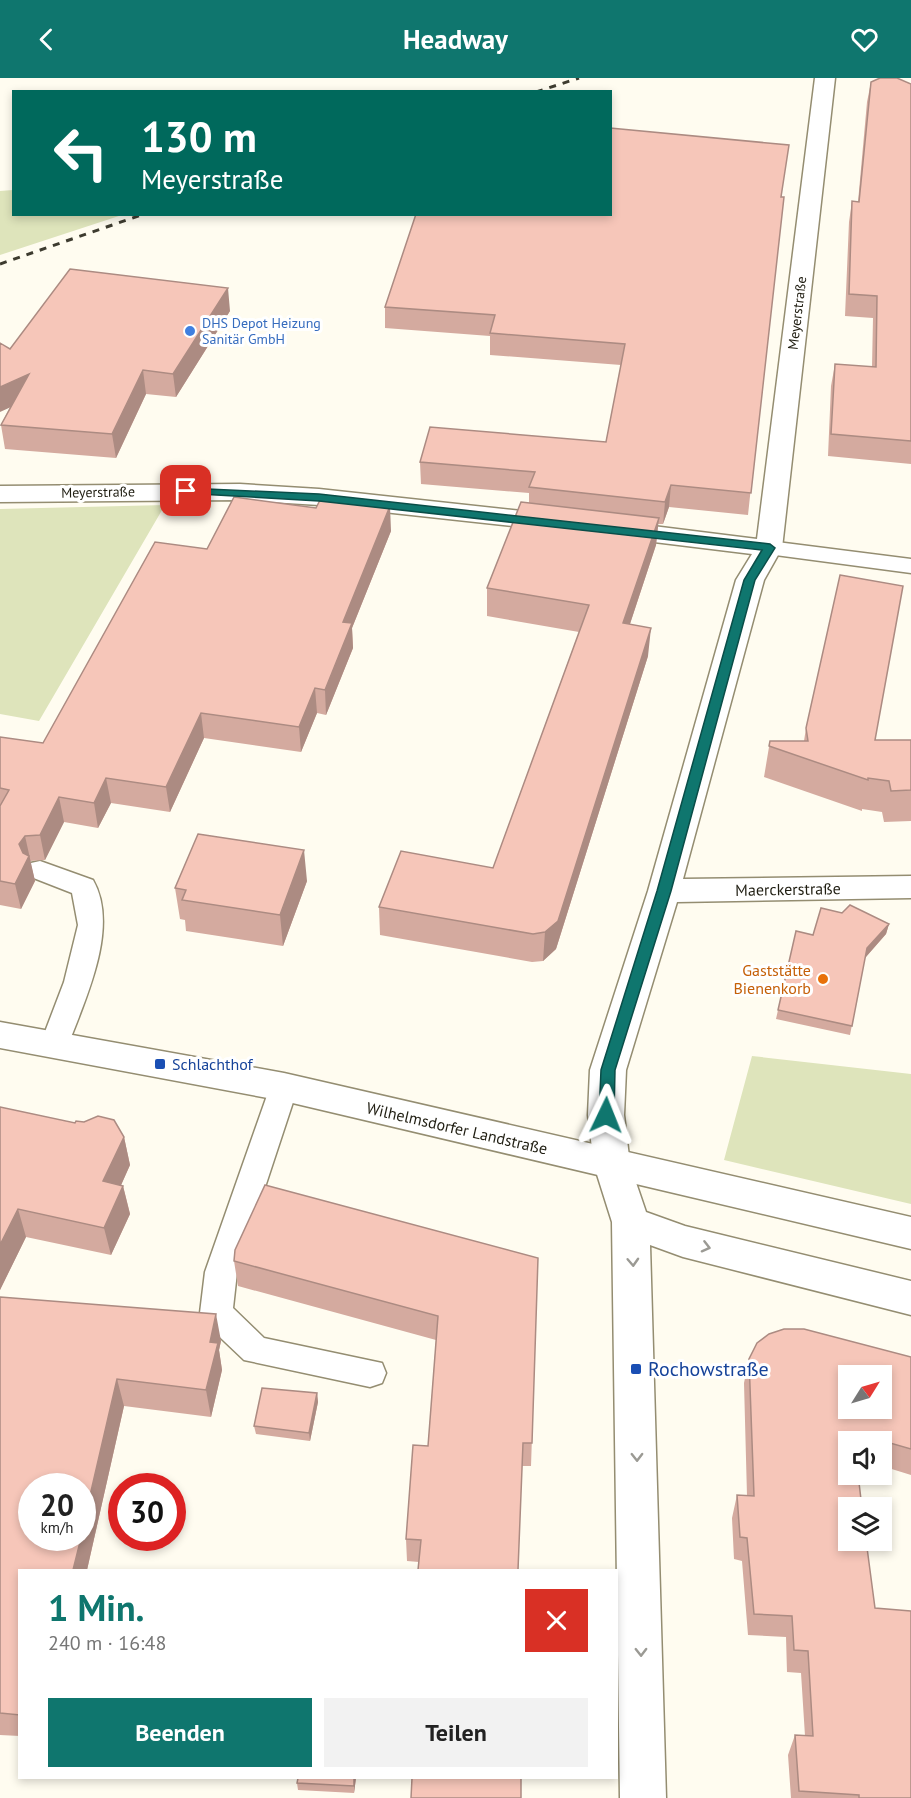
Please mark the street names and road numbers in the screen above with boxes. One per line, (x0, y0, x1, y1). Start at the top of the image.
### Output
street label: Meyerstraße (784, 275, 810, 351)
street label: Meyerstraße (61, 482, 135, 502)
street label: Maerckerstraße (735, 878, 841, 900)
street label: Wilhelmsdorfer Landstraße (364, 1097, 550, 1159)

